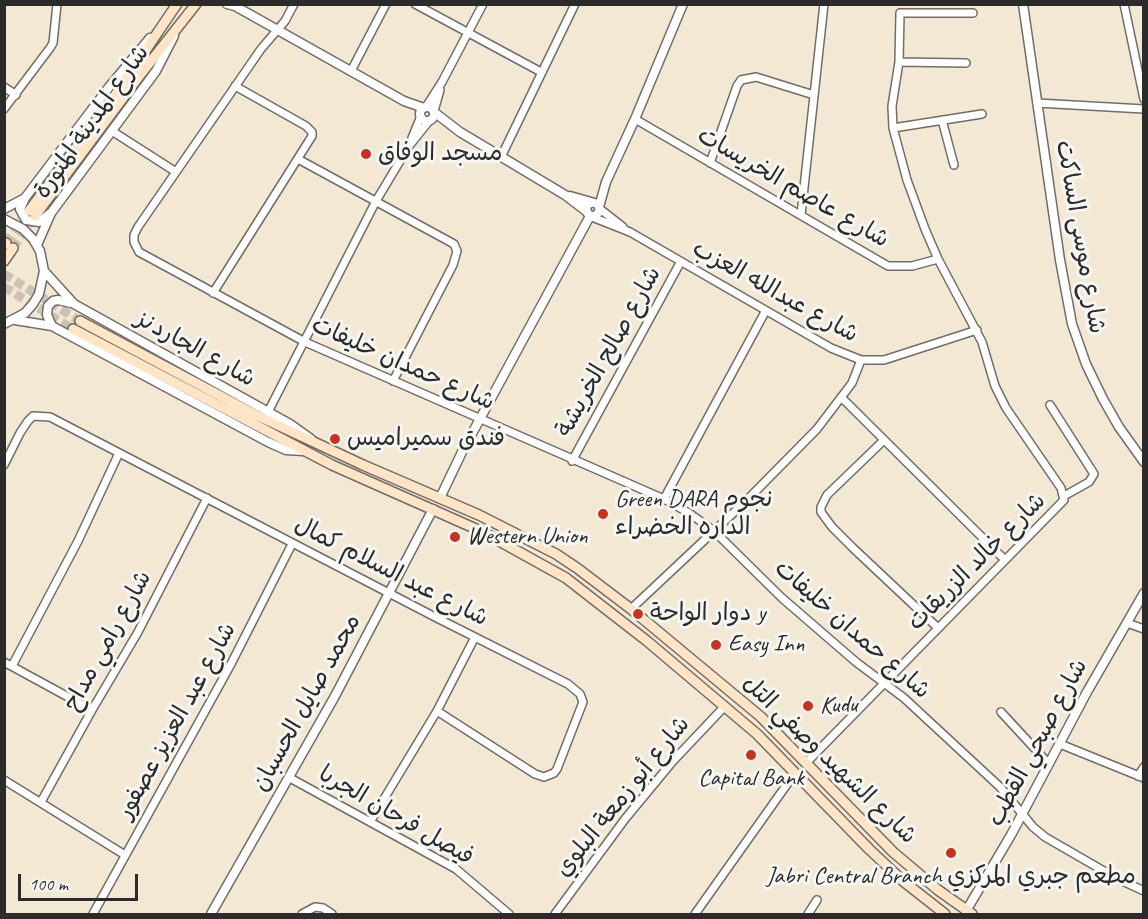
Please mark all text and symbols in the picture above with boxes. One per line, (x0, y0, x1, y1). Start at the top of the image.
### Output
street label: شارع المدينة المنورة (28, 40, 156, 204)
street label: شارع عاصم الخريسات (692, 121, 894, 255)
street label: شارع موسى الساكت (1049, 138, 1111, 336)
place label: مسجد الوفاق (378, 140, 503, 168)
marker: مسجد الوفاق (359, 147, 373, 161)
street label: شارع عبدالله العزب (687, 235, 863, 349)
street label: شارع صالح الخريشة (550, 262, 668, 442)
street label: شارع الجاردنز (130, 304, 260, 394)
street label: شارع حمدان خليفات (307, 311, 499, 417)
place label: فندق سميراميس (347, 425, 505, 453)
marker: فندق سميراميس (328, 432, 342, 446)
place label: Green DARA نجوم الداره الخضراء (615, 486, 773, 542)
street label: شارع خالد الزريقات (902, 487, 1052, 637)
marker: Green DARA نجوم الداره الخضراء (596, 507, 610, 521)
street label: شارع عبد السلام كمال (289, 511, 493, 633)
place label: Western Union (467, 523, 588, 551)
marker: Western Union (448, 530, 462, 544)
street label: شارع حمدان خليفات (768, 554, 936, 706)
street label: شارع رامي مداح (58, 566, 158, 716)
place label: دوار الواحة y (650, 600, 765, 628)
marker: دوار الواحة y (631, 607, 645, 621)
street label: محمد صايل الحسبان (246, 609, 368, 797)
street label: شارع عبد العزيز عصفور (111, 618, 243, 824)
place label: Easy Inn (728, 631, 804, 659)
marker: Easy Inn (709, 638, 723, 652)
street label: شارع صبحي القطب (982, 654, 1094, 832)
street label: شارع الشهيد وصفي التل (736, 669, 922, 851)
place label: Kudu (820, 692, 858, 720)
marker: Kudu (801, 699, 815, 713)
street label: شارع أبو زمعة البلوي (549, 711, 697, 883)
marker: Capital Bank (744, 748, 758, 762)
street label: فيصل فرحان الجربا (313, 760, 479, 872)
place label: Capital Bank (698, 765, 804, 793)
marker: Jabri Central Branch مطعم جبري المركزي (944, 846, 958, 860)
scale bar (21, 862, 141, 900)
place label: Jabri Central Branch مطعم جبري المركزي (766, 863, 1136, 891)
text: 100 m (29, 873, 68, 895)

